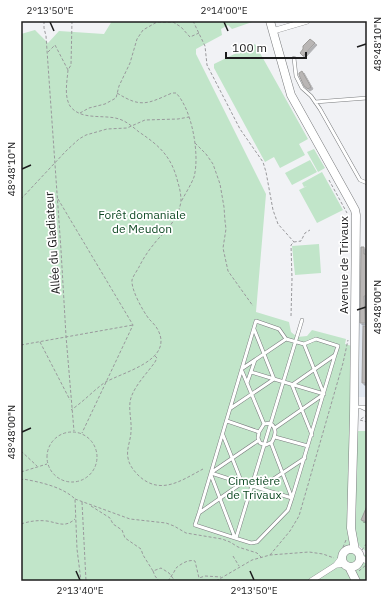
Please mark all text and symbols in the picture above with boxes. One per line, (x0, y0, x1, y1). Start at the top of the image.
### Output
text: 2°13'50"E (26, 4, 74, 17)
text: 2°14'00"E (200, 4, 248, 17)
text: 48°48'10"N (371, 17, 384, 71)
scale bar (226, 34, 306, 60)
text: 100 m (232, 40, 267, 55)
text: 48°48'10"N (5, 142, 18, 196)
street label: Allée du Gladiateur (41, 190, 63, 295)
park label: Forêt domaniale de Meudon (98, 207, 186, 236)
street label: Avenue de Trivaux (336, 216, 351, 314)
text: 48°48'00"N (371, 280, 384, 334)
text: 48°48'00"N (5, 405, 18, 459)
park label: Cimetière de Trivaux (226, 473, 282, 502)
text: 2°13'40"E (56, 584, 104, 597)
text: 2°13'50"E (230, 584, 278, 597)

